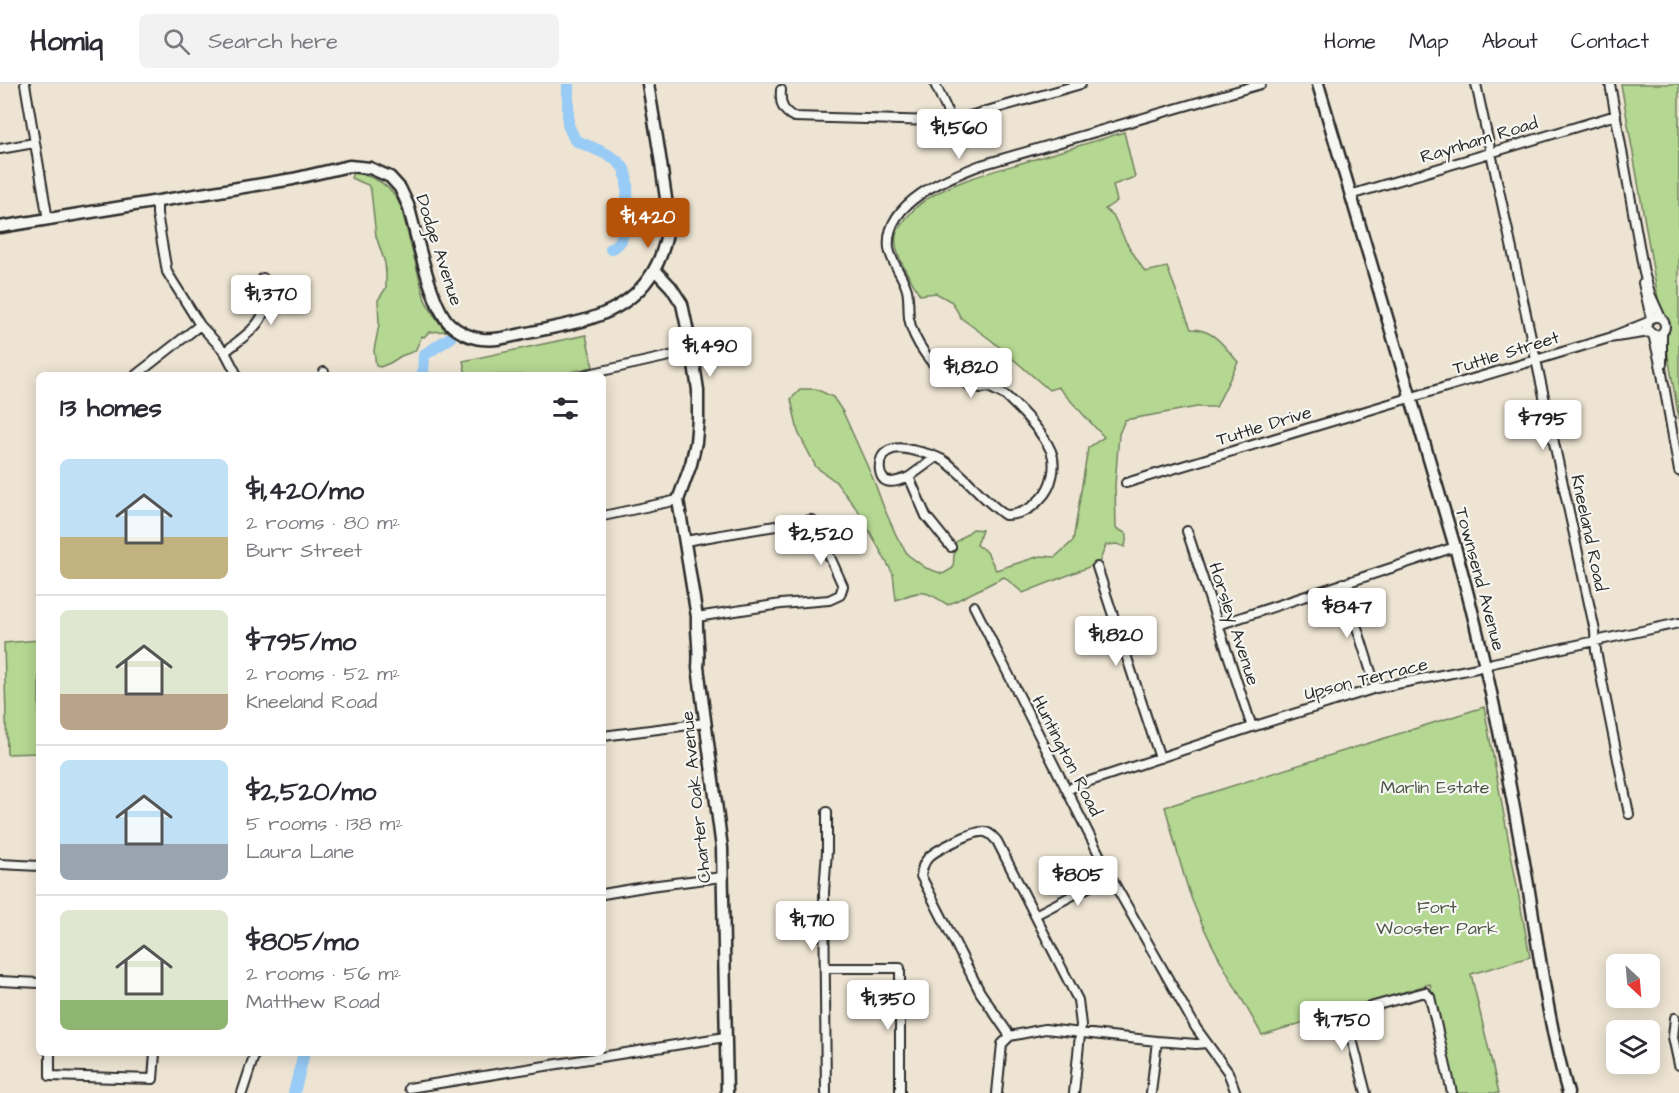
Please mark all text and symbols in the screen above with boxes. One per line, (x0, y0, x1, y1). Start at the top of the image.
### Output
search box (139, 14, 559, 68)
text: Homiq (30, 22, 103, 61)
icon: search (160, 25, 193, 58)
text: Search here (208, 26, 338, 57)
text: Home (1324, 27, 1376, 56)
text: Map (1409, 27, 1449, 56)
text: About (1482, 27, 1538, 56)
text: Contact (1571, 27, 1649, 56)
pin: $1,560 (910, 109, 1008, 160)
street label: Raynham Road (1417, 110, 1541, 171)
text: $1,560 (931, 114, 987, 142)
street label: Dodge Avenue (408, 191, 469, 309)
pin: $1,420 (599, 198, 697, 249)
text: $1,420 (621, 203, 675, 231)
pin: $1,370 (222, 275, 320, 326)
text: $1,370 (245, 280, 297, 308)
street label: Tuttle Street (1450, 325, 1563, 381)
pin: $1,490 (661, 327, 759, 378)
text: $1,490 (683, 332, 737, 360)
pin: $1,820 (922, 348, 1020, 399)
text: $1,820 (944, 353, 998, 381)
text: 13 homes (60, 390, 162, 426)
icon: filters (549, 392, 582, 425)
street label: Tuttle Drive (1213, 400, 1315, 452)
pin: $795 (1507, 400, 1579, 451)
text: $795 (1519, 405, 1567, 433)
text: $1,420/mo (246, 473, 364, 509)
street label: Kneeland Road (1564, 473, 1614, 593)
icon: home (108, 483, 180, 555)
street label: Townsend Avenue (1449, 504, 1511, 654)
text: 2 rooms · 80 m² (246, 509, 400, 537)
pin: $2,520 (772, 515, 870, 566)
text: $2,520 (789, 520, 853, 548)
text: Burr Street (246, 537, 362, 565)
street label: Horsley Avenue (1201, 559, 1266, 689)
pin: $847 (1311, 588, 1383, 639)
text: $847 (1322, 593, 1372, 621)
pin: $1,820 (1067, 616, 1165, 667)
text: $1,820 (1089, 621, 1143, 649)
text: $795/mo (246, 624, 356, 660)
icon: home (108, 634, 180, 706)
street label: Upson Terrace (1302, 651, 1431, 706)
text: 2 rooms · 52 m² (246, 660, 400, 688)
text: Kneeland Road (246, 688, 377, 716)
street label: Huntington Road (1025, 691, 1108, 821)
street label: Charter Oak Avenue (675, 709, 717, 884)
text: $2,520/mo (246, 774, 376, 810)
park label: Marlin Estate (1381, 775, 1490, 800)
icon: home (108, 784, 180, 856)
text: 5 rooms · 138 m² (246, 810, 403, 838)
text: Laura Lane (246, 838, 354, 866)
pin: $805 (1042, 856, 1114, 907)
text: $805 (1053, 861, 1103, 889)
park label: Fort Wooster Park (1376, 895, 1498, 941)
pin: $1,710 (763, 901, 861, 952)
text: $1,710 (790, 906, 834, 934)
text: $805/mo (246, 924, 359, 960)
icon: home (108, 934, 180, 1006)
north arrow (1606, 954, 1660, 1008)
map controls (1606, 954, 1660, 1074)
text: 2 rooms · 56 m² (246, 960, 401, 988)
pin: $1,350 (839, 980, 937, 1031)
text: $1,350 (861, 985, 915, 1013)
text: Matthew Road (246, 988, 380, 1016)
pin: $1,750 (1293, 1001, 1391, 1052)
text: $1,750 (1314, 1006, 1370, 1034)
button: layers (1606, 1020, 1660, 1074)

